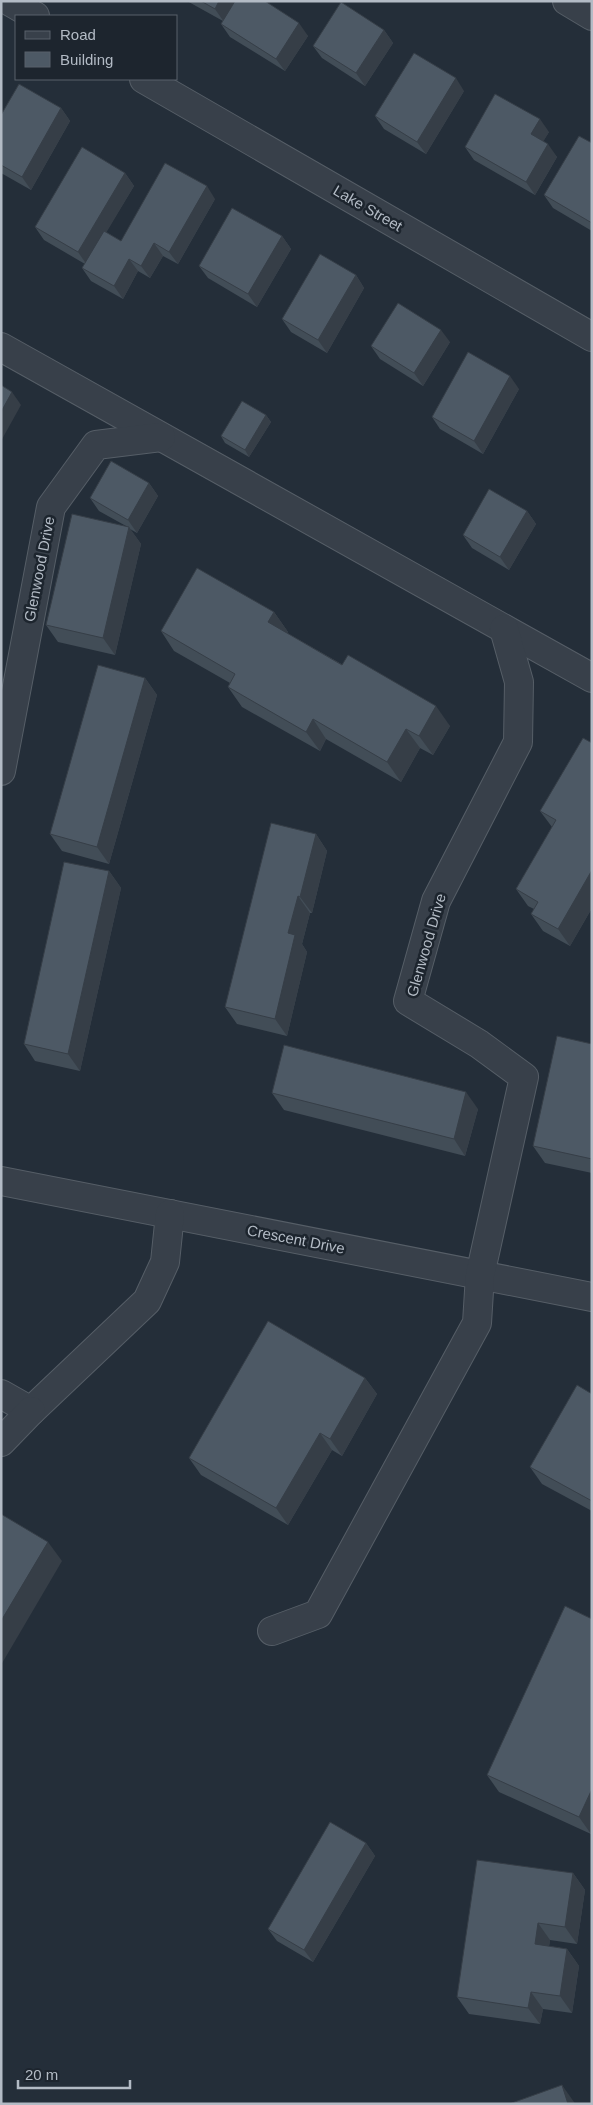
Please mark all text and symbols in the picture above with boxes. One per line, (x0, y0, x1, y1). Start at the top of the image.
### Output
legend (15, 15, 178, 80)
text: Road (60, 26, 96, 43)
text: Building (60, 51, 113, 68)
street label: Lake Street (331, 181, 406, 235)
street label: Glenwood Drive (20, 515, 58, 623)
street label: Glenwood Drive (403, 891, 449, 999)
street label: Crescent Drive (246, 1221, 346, 1257)
scale bar (18, 2058, 130, 2090)
text: 20 m (25, 2066, 58, 2083)

